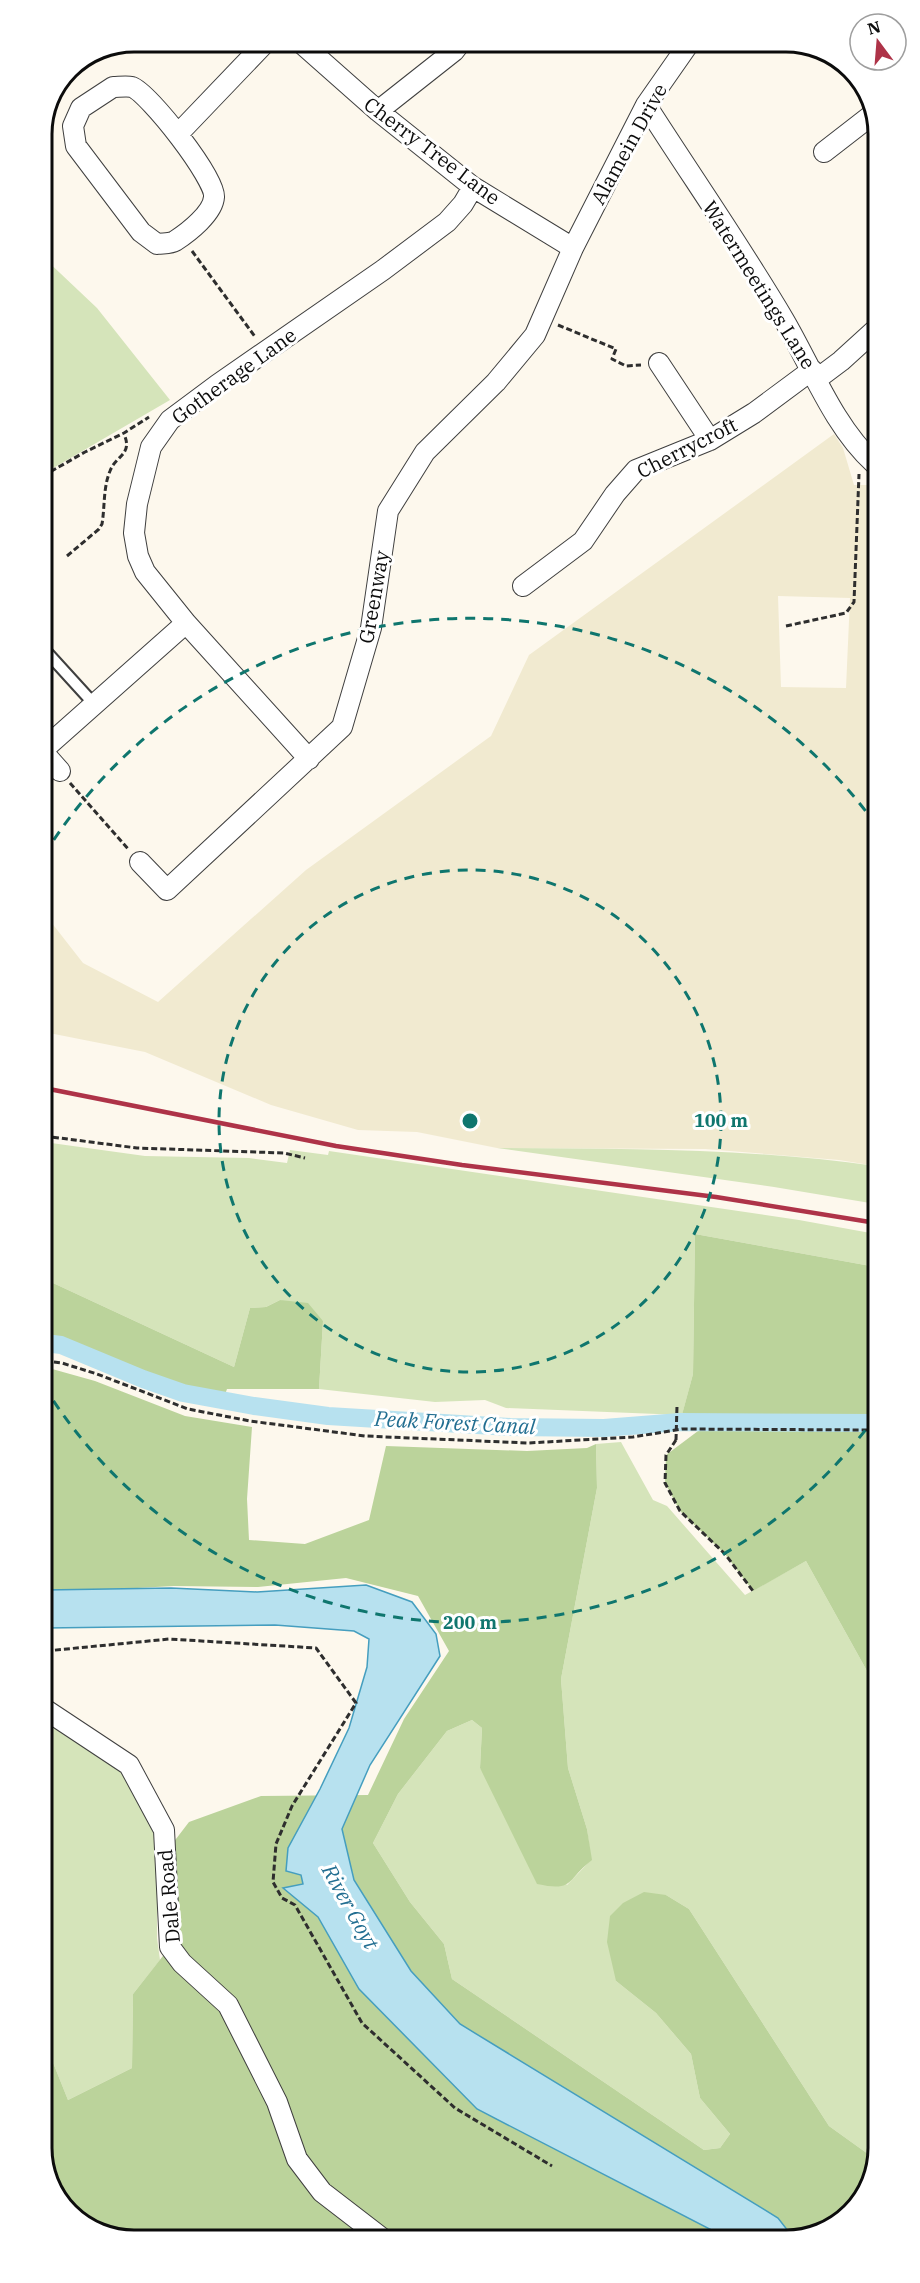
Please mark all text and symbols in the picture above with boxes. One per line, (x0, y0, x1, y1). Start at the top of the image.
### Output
north arrow (848, 12, 908, 72)
text: N (865, 16, 883, 39)
street label: Alamein Drive (584, 78, 673, 209)
street label: Cherry Tree Lane (359, 91, 506, 211)
street label: Watermeetings Lane (697, 195, 822, 374)
street label: Gotherage Lane (166, 321, 302, 430)
street label: Cherrycroft (632, 411, 742, 484)
street label: Greenway (352, 548, 395, 646)
text: 100 m (694, 1109, 749, 1132)
centre of rings (460, 1111, 480, 1131)
water label: Peak Forest Canal (373, 1404, 537, 1440)
text: 200 m (443, 1611, 498, 1634)
street label: Dale Road (151, 1848, 186, 1944)
water label: River Goyt (315, 1858, 386, 1955)

